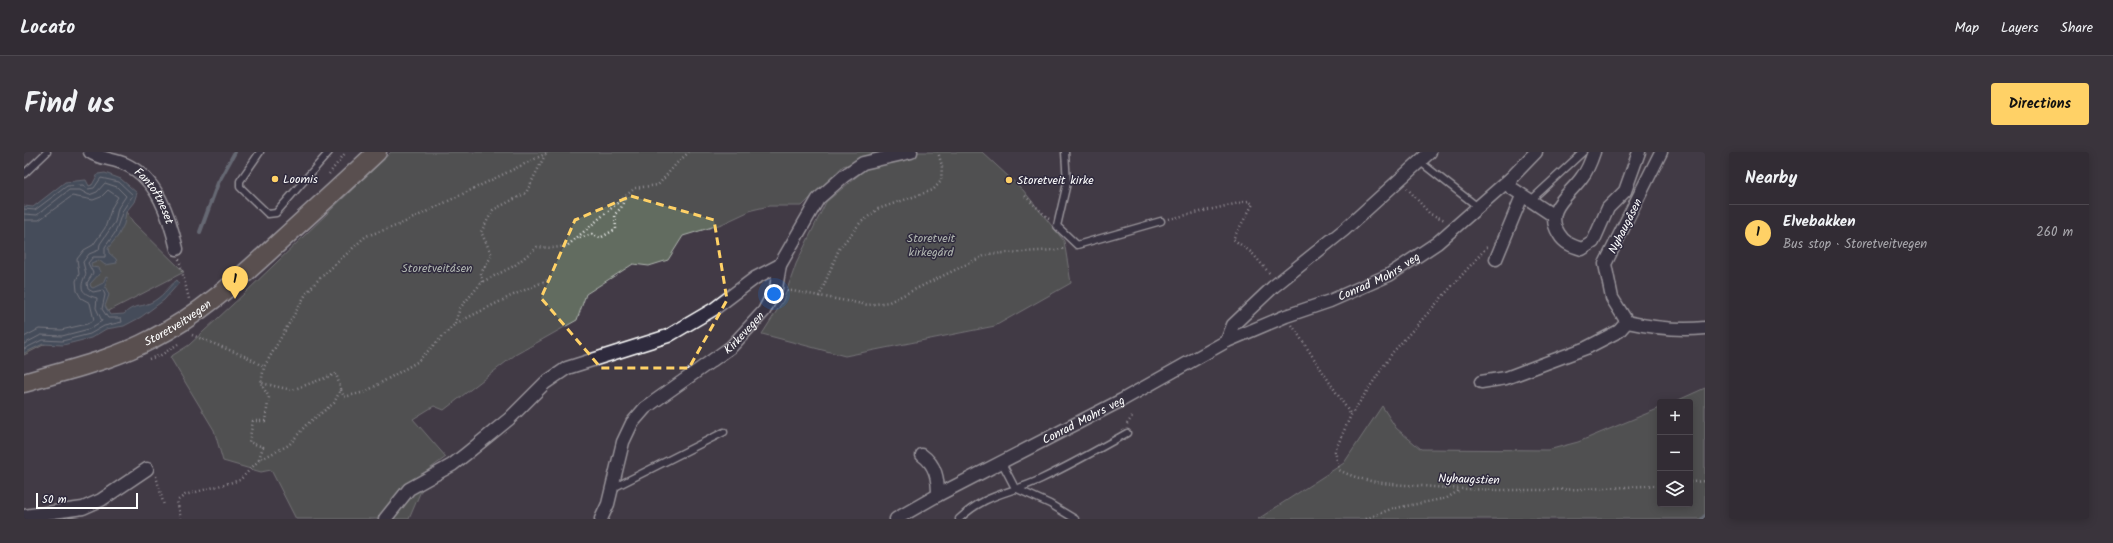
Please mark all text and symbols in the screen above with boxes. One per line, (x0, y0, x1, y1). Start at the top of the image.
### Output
text: Locato (20, 13, 75, 43)
text: Map (1955, 17, 1979, 39)
text: Layers (2001, 17, 2039, 39)
text: Share (2061, 17, 2093, 39)
text: Find us (24, 82, 115, 127)
button: Directions (1991, 83, 2089, 125)
street label: Fantoftneset (130, 163, 179, 227)
text: Nearby (1745, 165, 1797, 192)
place label: Loomis (283, 170, 318, 189)
place label: Storetveit kirke (1017, 171, 1094, 190)
marker: Loomis (270, 174, 280, 184)
marker: Storetveit kirke (1004, 175, 1014, 185)
street label: Nyhaugåsen (1603, 195, 1647, 257)
text: Elvebakken (1783, 210, 1855, 234)
text: 1 (1756, 222, 1760, 243)
text: 260 m (2036, 222, 2073, 243)
park label: Storetveit kirkegård (907, 229, 956, 262)
text: Bus stop · Storetveitvegen (1783, 234, 1927, 255)
street label: Conrad Mohrs veg (1335, 248, 1424, 306)
park label: Storetveitåsen (401, 259, 473, 278)
pin: 1 (222, 266, 248, 299)
your location (764, 284, 784, 304)
street label: Storetveitvegen (141, 295, 216, 352)
street label: Kirkevegen (720, 307, 769, 359)
street label: Conrad Mohrs veg (1039, 391, 1129, 450)
map controls (1657, 399, 1693, 507)
button: + (1657, 399, 1693, 435)
button: − (1657, 435, 1693, 471)
street label: Nyhaugstien (1438, 469, 1500, 490)
button: layers (1657, 471, 1693, 507)
scale bar (36, 491, 138, 510)
text: 50 m (42, 491, 67, 509)

